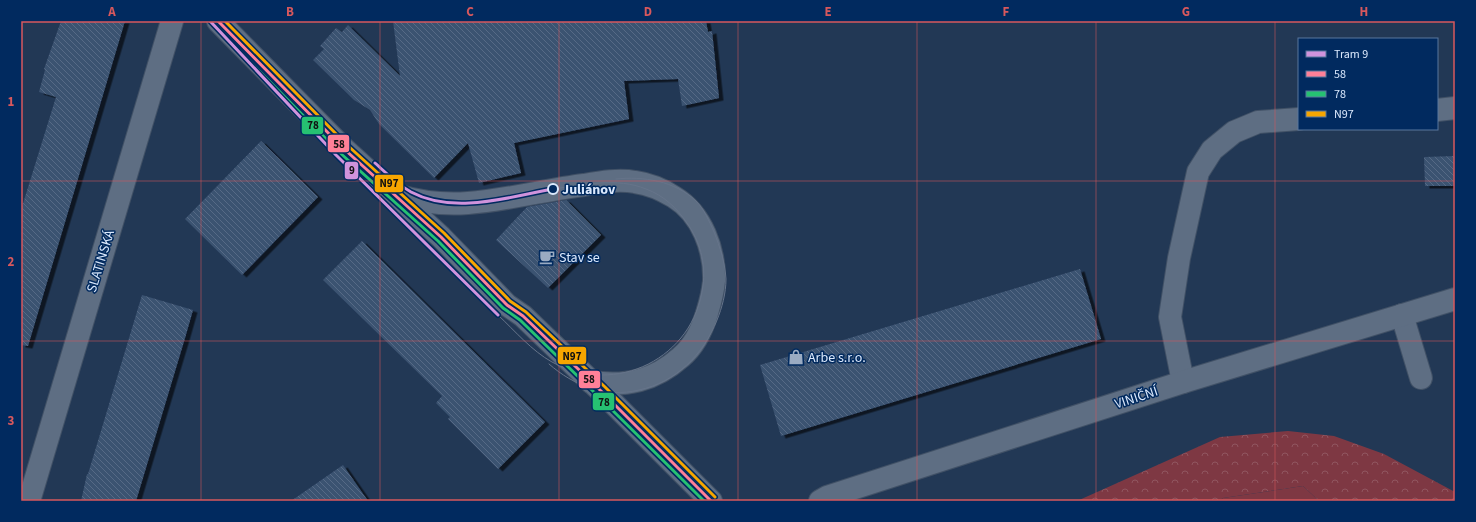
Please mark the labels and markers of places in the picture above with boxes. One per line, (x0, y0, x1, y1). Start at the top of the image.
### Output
place label: Juliánov (562, 180, 616, 200)
marker: Juliánov (547, 183, 559, 195)
cafe icon: Stav se (538, 248, 556, 266)
place label: Stav se (559, 248, 600, 268)
shop icon: Arbe s.r.o. (787, 348, 805, 366)
place label: Arbe s.r.o. (808, 348, 866, 368)

